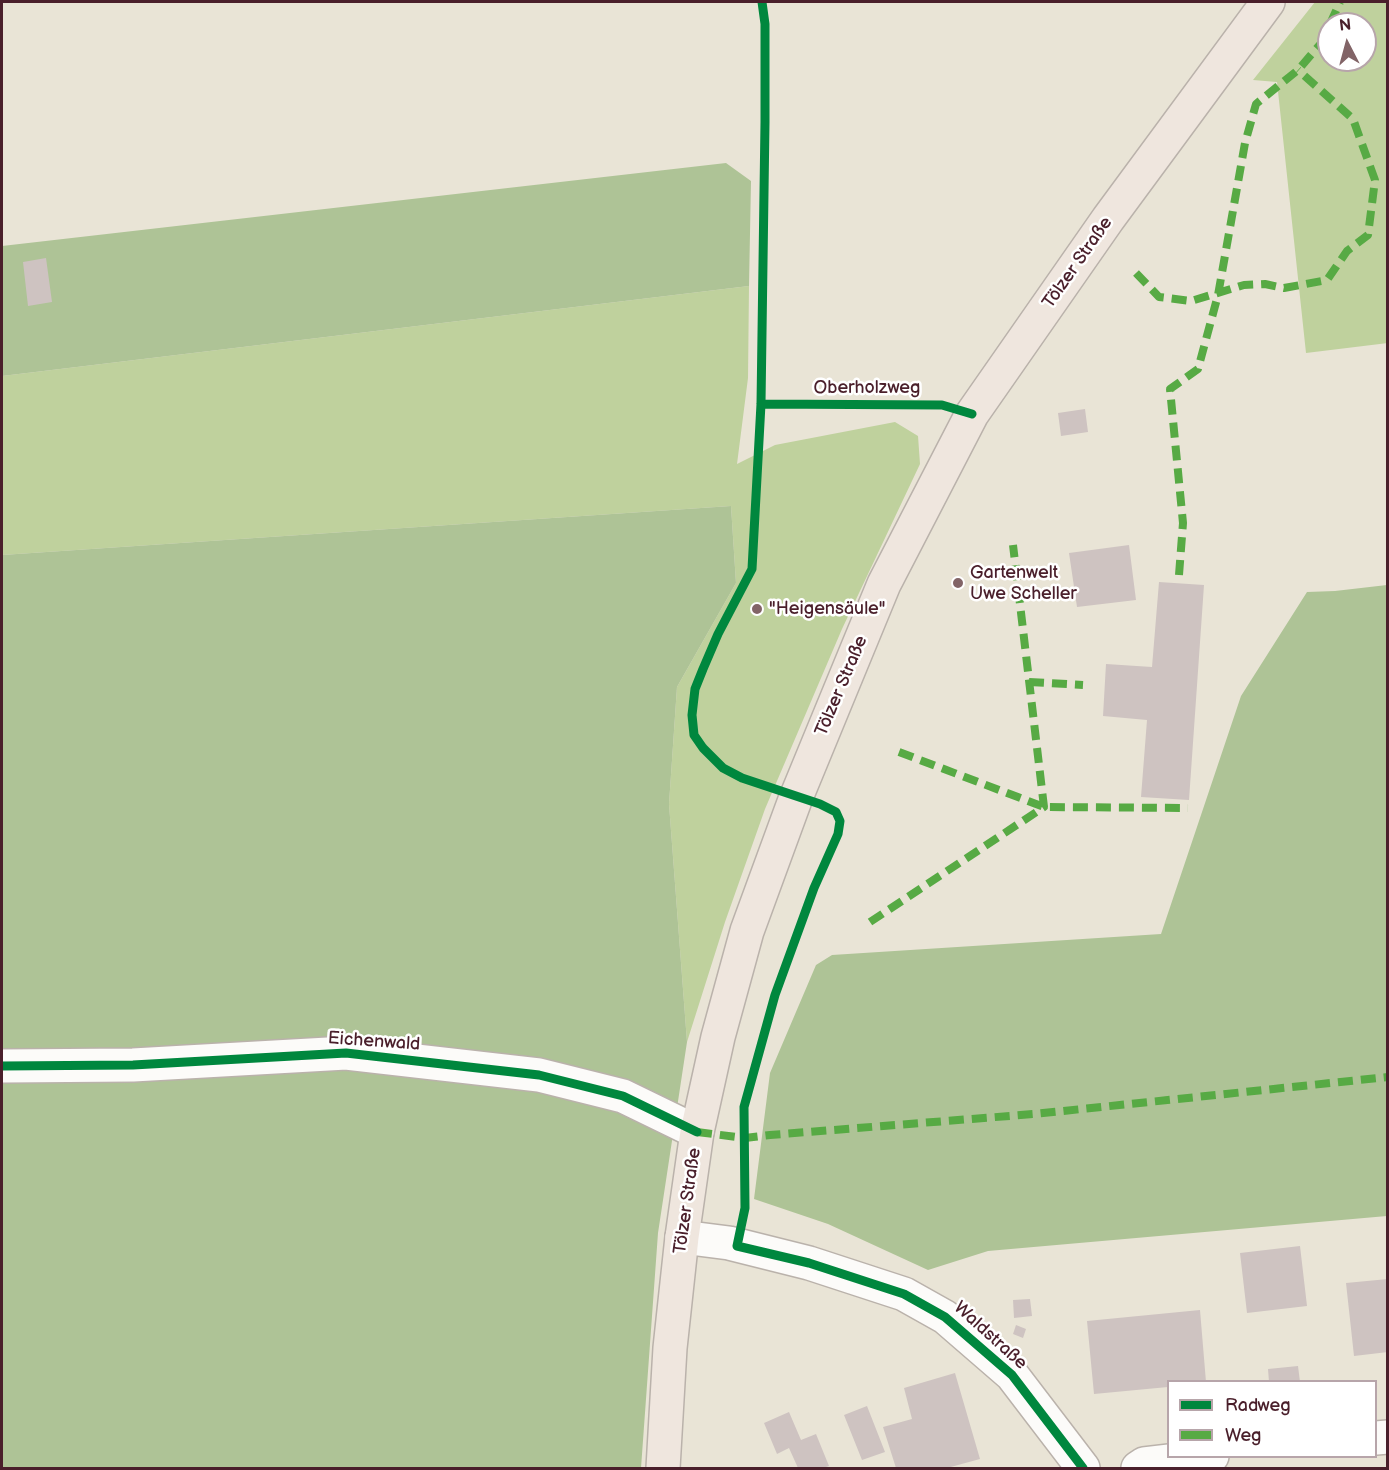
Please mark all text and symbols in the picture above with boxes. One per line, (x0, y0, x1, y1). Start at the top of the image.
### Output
north arrow (1317, 12, 1377, 72)
text: N (1338, 16, 1352, 36)
street label: Tölzer Straße (1038, 213, 1118, 313)
street label: Oberholzweg (814, 377, 920, 399)
place label: Gartenwelt Uwe Scheller (970, 562, 1077, 604)
marker: Gartenwelt Uwe Scheller (951, 576, 965, 590)
place label: "Heigensäule" (769, 598, 885, 620)
marker: "Heigensäule" (750, 602, 764, 616)
street label: Tölzer Straße (811, 633, 873, 739)
street label: Eichenwald (327, 1028, 421, 1056)
street label: Tölzer Straße (670, 1147, 706, 1255)
street label: Waldstraße (949, 1297, 1031, 1375)
legend (1167, 1380, 1377, 1458)
text: Radweg (1225, 1395, 1291, 1416)
text: Weg (1225, 1425, 1261, 1446)

